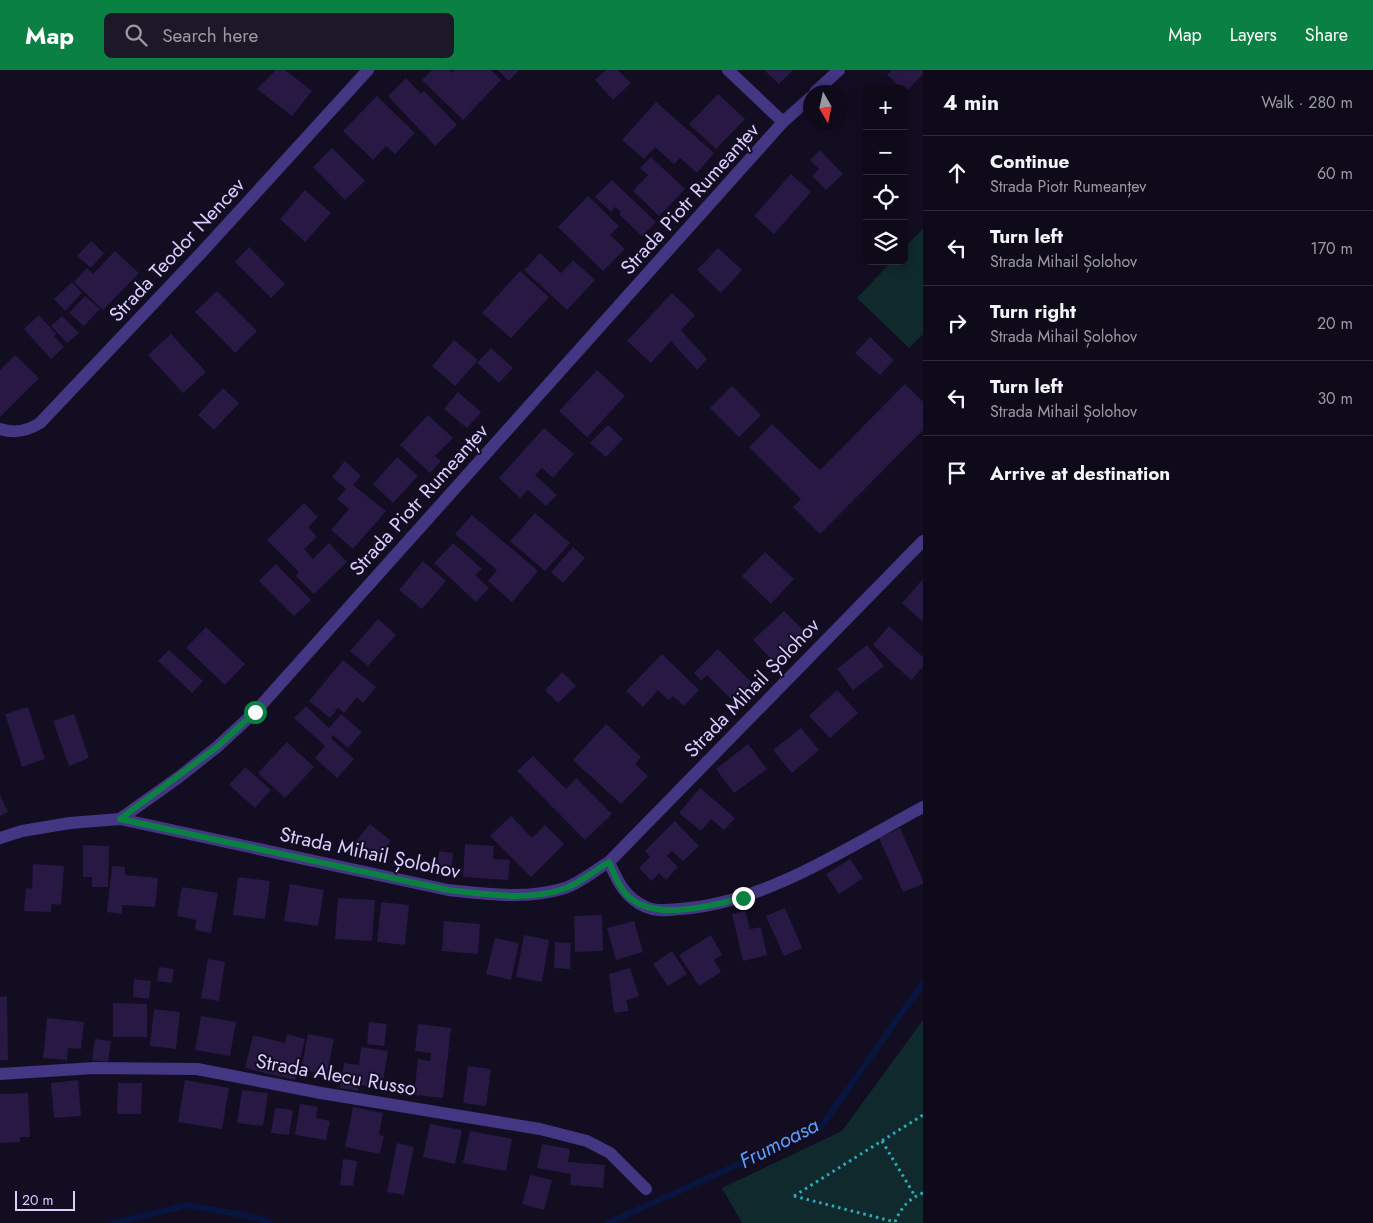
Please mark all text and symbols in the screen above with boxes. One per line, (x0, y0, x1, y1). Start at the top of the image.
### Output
search box (104, 13, 454, 58)
text: Map (25, 18, 74, 53)
icon: search (122, 21, 150, 49)
text: Search here (162, 22, 258, 49)
text: Map (1168, 22, 1202, 48)
text: Layers (1230, 22, 1277, 48)
text: Share (1305, 22, 1348, 48)
north arrow (803, 85, 848, 130)
map controls (863, 85, 908, 265)
button: + (863, 85, 908, 130)
text: 4 min (943, 88, 999, 118)
text: Walk · 280 m (1261, 91, 1353, 114)
street label: Strada Piotr Rumeanțev (614, 117, 766, 281)
button: − (863, 130, 908, 175)
text: Continue (990, 148, 1069, 175)
icon: ahead (943, 159, 971, 187)
text: 60 m (1317, 162, 1353, 185)
street label: Strada Teodor Nencev (102, 171, 252, 328)
button: locate (863, 175, 908, 220)
text: Strada Piotr Rumeanțev (990, 175, 1146, 198)
button: layers (863, 220, 908, 265)
text: Turn left (990, 223, 1063, 250)
icon: left (943, 234, 971, 262)
text: 170 m (1311, 237, 1353, 260)
text: Strada Mihail Șolohov (990, 250, 1137, 273)
text: Turn right (990, 298, 1076, 325)
icon: right (943, 309, 971, 337)
text: 20 m (1317, 312, 1353, 335)
text: Strada Mihail Șolohov (990, 325, 1137, 348)
text: Turn left (990, 373, 1063, 400)
icon: left (943, 384, 971, 412)
text: 30 m (1317, 387, 1353, 410)
text: Strada Mihail Șolohov (990, 400, 1137, 423)
street label: Strada Piotr Rumeanțev (343, 418, 495, 582)
icon: arrive (943, 459, 971, 487)
text: Arrive at destination (990, 460, 1170, 487)
street label: Strada Mihail Șolohov (678, 612, 826, 764)
route start (244, 701, 267, 724)
street label: Strada Mihail Șolohov (277, 820, 463, 886)
route end (732, 887, 755, 910)
street label: Strada Alecu Russo (254, 1047, 418, 1103)
water label: Frumoasa (734, 1110, 824, 1176)
scale bar (15, 1188, 75, 1211)
text: 20 m (22, 1190, 54, 1210)

